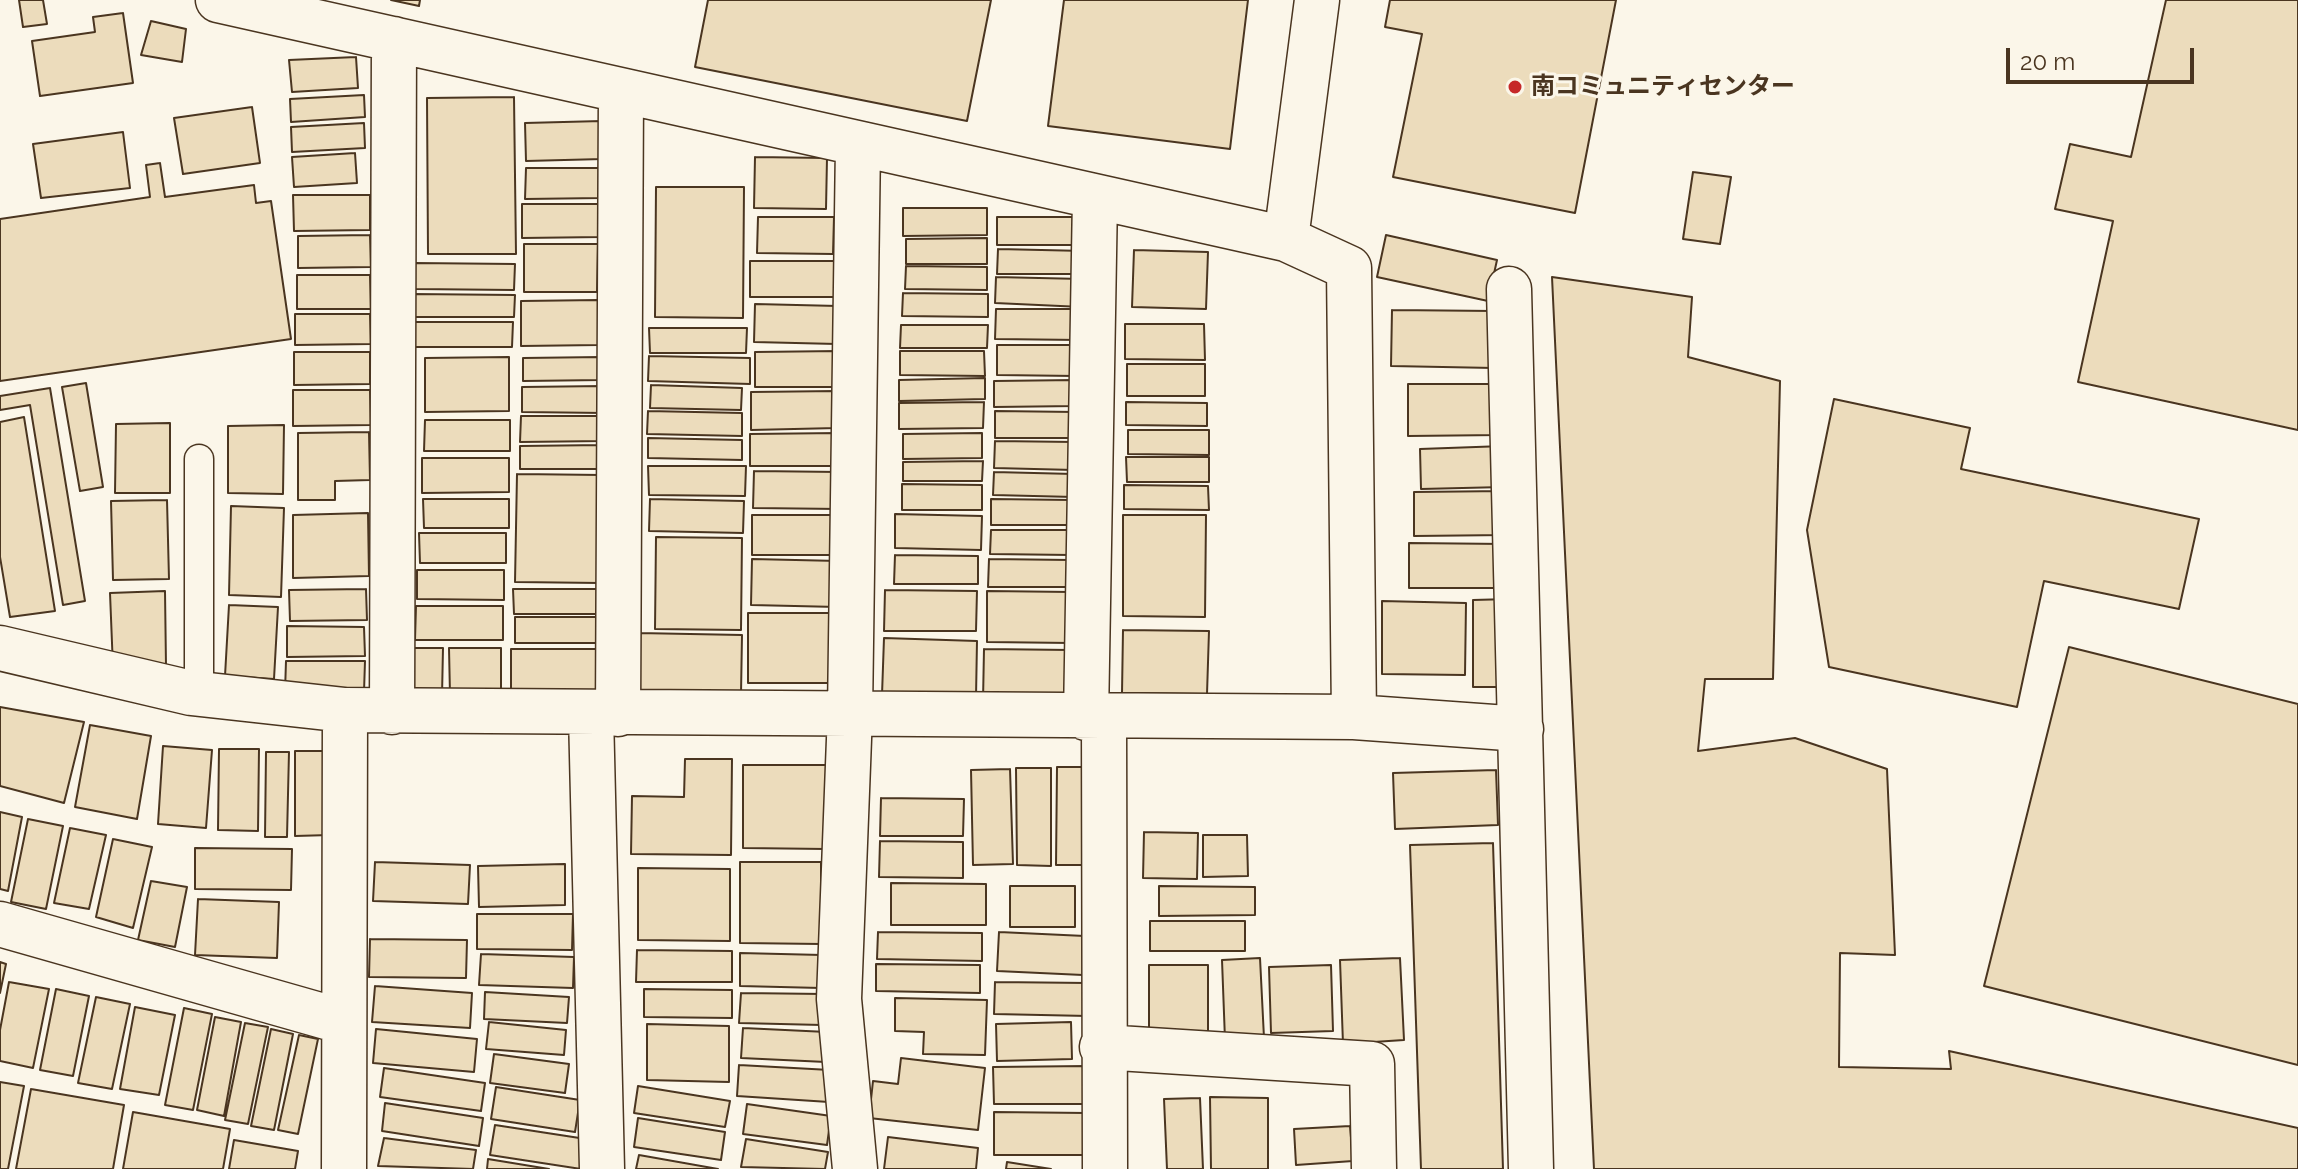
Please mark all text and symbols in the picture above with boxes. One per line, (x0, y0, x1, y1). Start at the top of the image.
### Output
scale bar (2010, 32, 2198, 82)
text: 20 m (2020, 47, 2075, 76)
place label: 南コミュニティセンター (1531, 73, 1795, 101)
marker: 南コミュニティセンター (1506, 78, 1524, 96)

